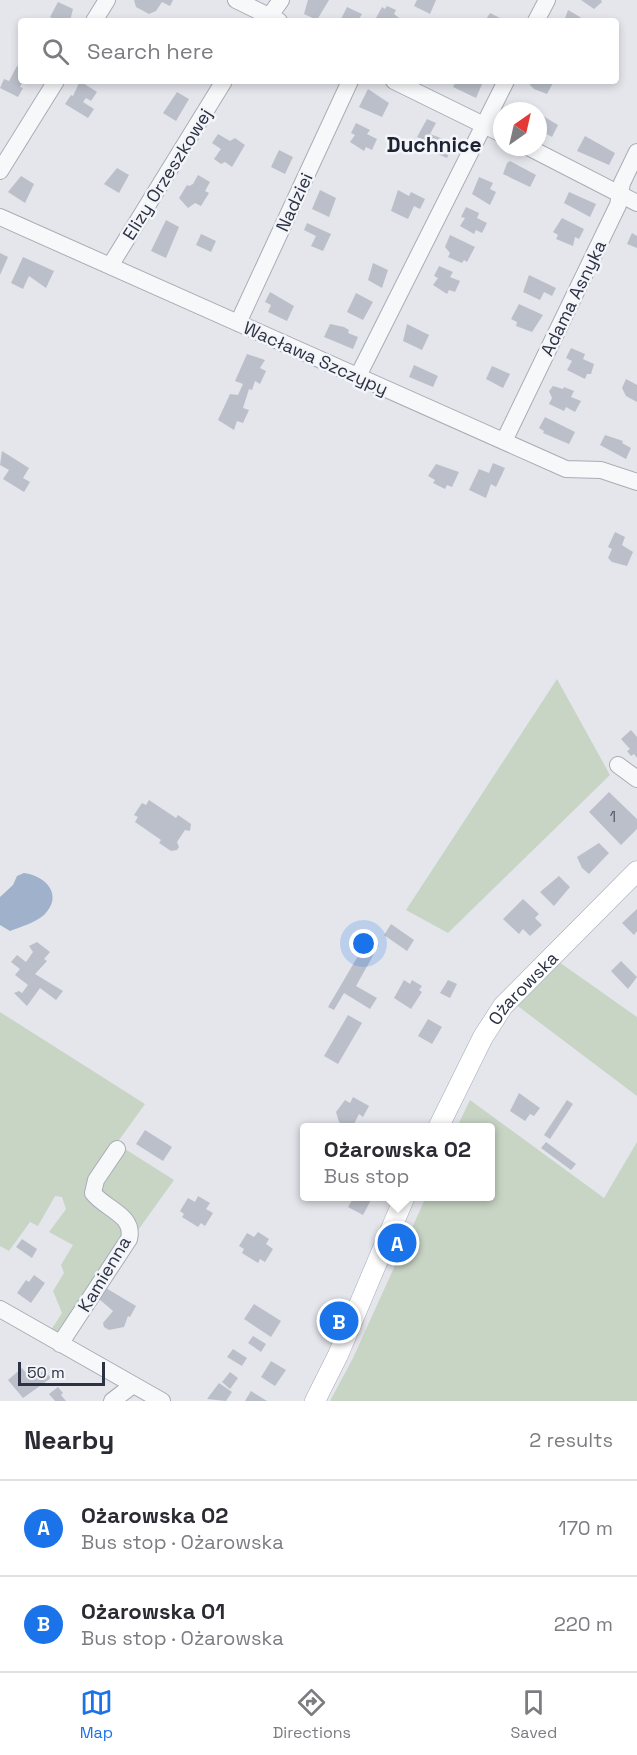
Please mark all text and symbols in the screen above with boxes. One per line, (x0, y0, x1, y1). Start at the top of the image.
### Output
search box (18, 18, 619, 84)
icon: search (39, 35, 72, 68)
text: Search here (87, 37, 214, 65)
north arrow (493, 102, 547, 156)
street label: Elizy Orzeszkowej (117, 104, 217, 244)
district label: Duchnice (386, 131, 482, 158)
street label: Nadziei (270, 169, 318, 235)
street label: Adama Asnyka (535, 236, 611, 360)
street label: Wacława Szczypy (240, 316, 392, 400)
house number: 1 (610, 807, 616, 826)
your location (349, 929, 378, 958)
street label: Ożarowska (483, 946, 563, 1029)
popup (300, 1123, 495, 1201)
text: Ożarowska 02 (324, 1135, 471, 1163)
text: Bus stop (324, 1163, 409, 1189)
pin: A (378, 1220, 416, 1266)
street label: Kamienna (72, 1232, 136, 1316)
pin: B (320, 1298, 358, 1344)
scale bar (18, 1359, 105, 1386)
text: 50 m (27, 1362, 65, 1383)
text: Nearby (24, 1423, 114, 1457)
text: 2 results (529, 1427, 613, 1453)
text: Ożarowska 02 (81, 1501, 228, 1529)
text: A (37, 1515, 50, 1541)
text: 170 m (558, 1515, 613, 1541)
text: Bus stop · Ożarowska (81, 1529, 284, 1555)
text: Ożarowska 01 (81, 1597, 225, 1625)
text: B (37, 1611, 50, 1637)
text: 220 m (554, 1611, 613, 1637)
text: Bus stop · Ożarowska (81, 1625, 284, 1651)
tab: Map (80, 1686, 113, 1743)
tab: Directions (273, 1686, 351, 1743)
tab: Saved (511, 1686, 557, 1743)

